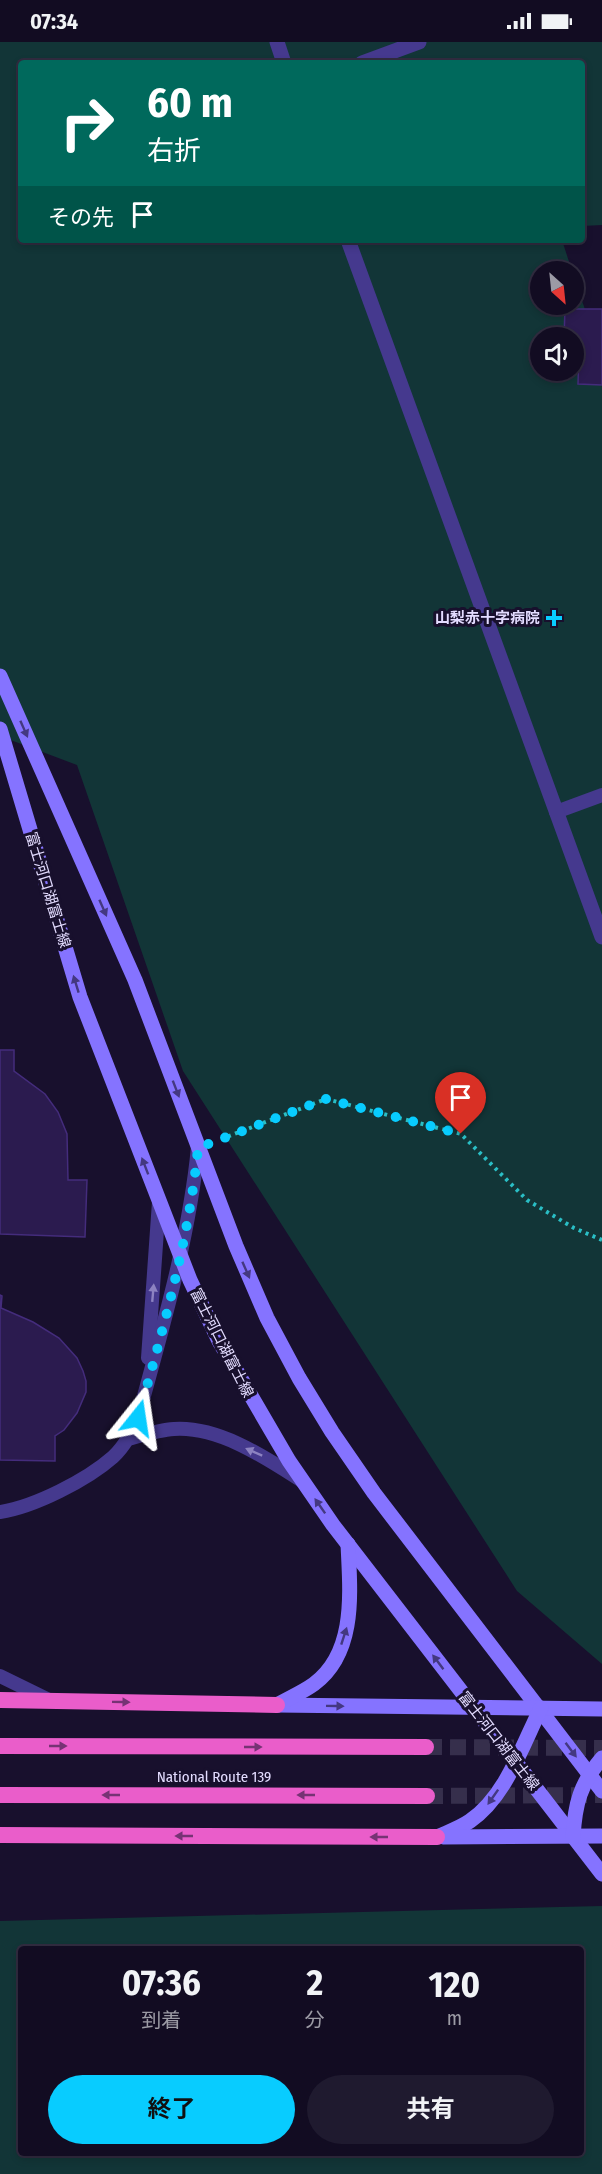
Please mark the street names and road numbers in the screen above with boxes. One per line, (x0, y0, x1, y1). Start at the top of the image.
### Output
street label: 富士河口湖富士線 (22, 830, 74, 950)
street label: 富士河口湖富士線 (187, 1285, 257, 1401)
street label: 富士河口湖富士線 (455, 1688, 543, 1794)
street label: National Route 139 (157, 1768, 271, 1786)

